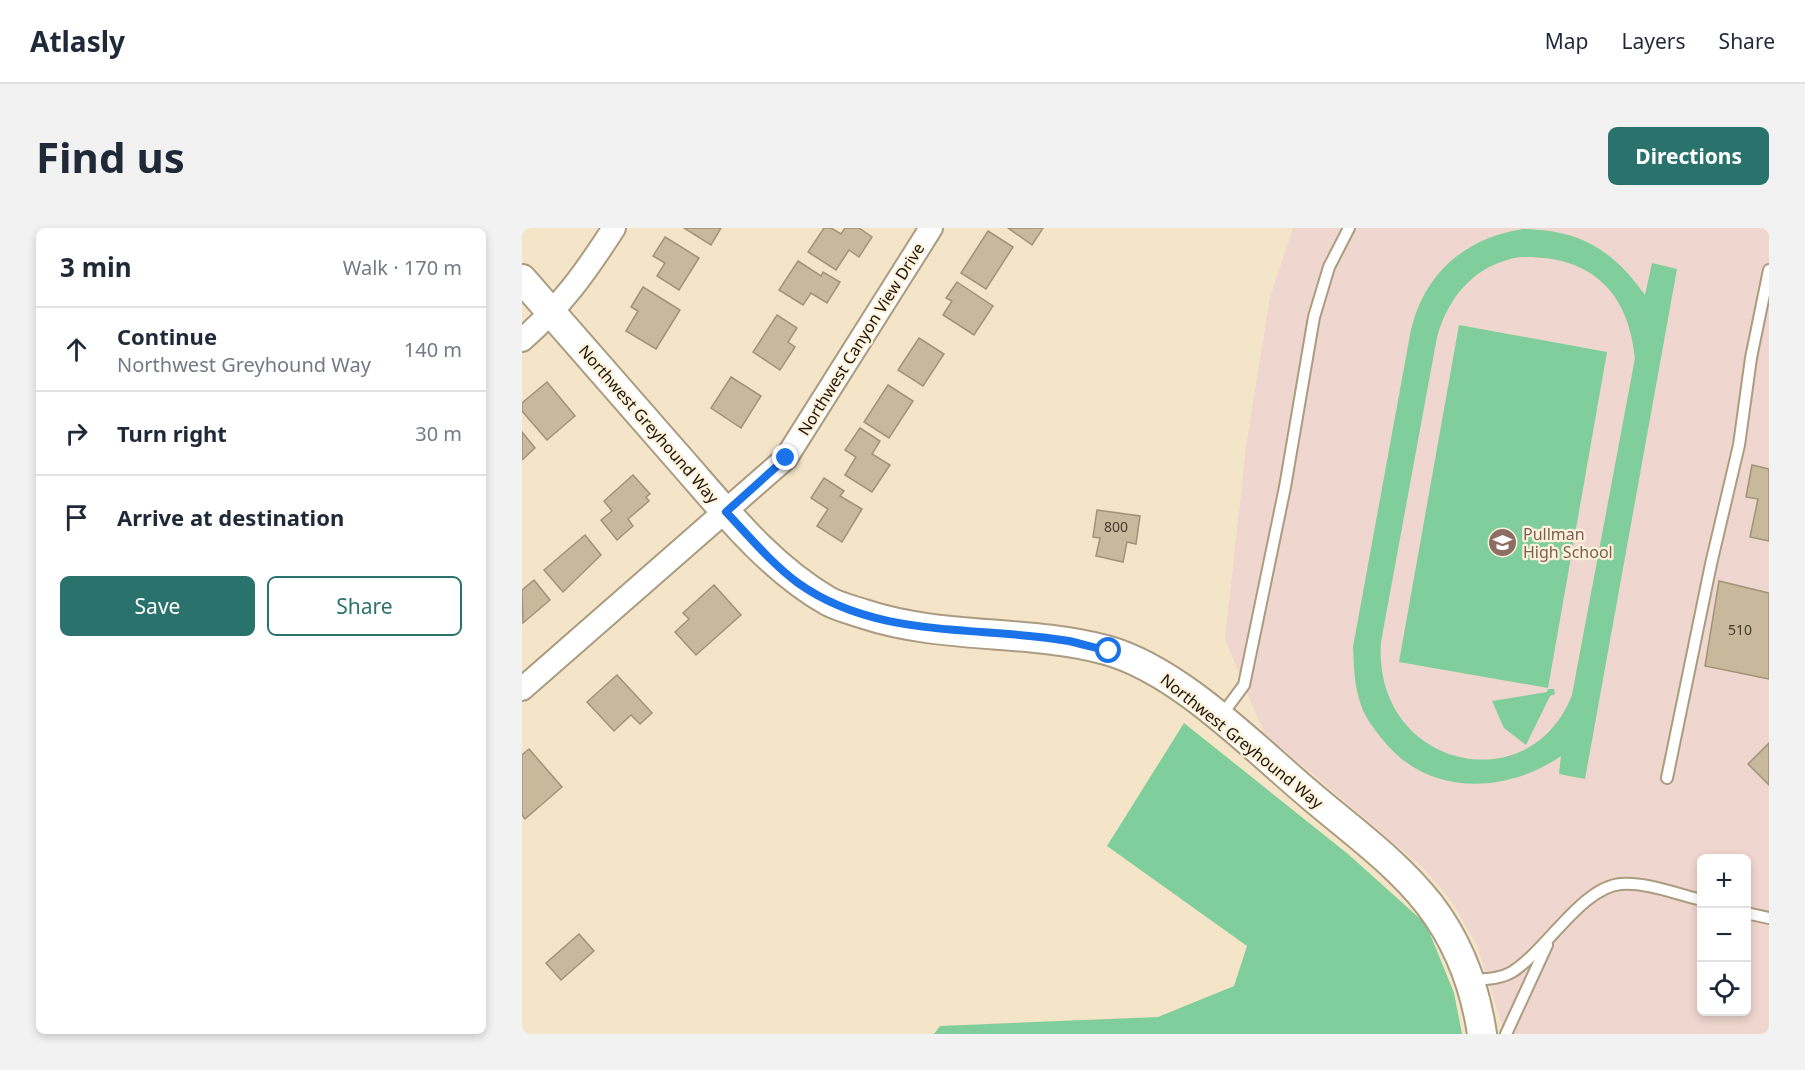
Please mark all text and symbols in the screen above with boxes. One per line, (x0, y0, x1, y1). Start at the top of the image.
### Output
text: Atlasly (30, 22, 125, 60)
text: Map (1545, 27, 1589, 55)
text: Layers (1622, 27, 1686, 55)
text: Share (1719, 27, 1775, 55)
button: Directions (1608, 127, 1769, 185)
text: Find us (36, 128, 185, 185)
street label: Northwest Canyon View Drive (793, 239, 929, 439)
text: 3 min (60, 249, 132, 285)
text: Walk · 170 m (343, 254, 462, 281)
text: Continue (117, 321, 217, 351)
icon: ahead (60, 333, 93, 366)
text: 140 m (404, 336, 462, 363)
street label: Northwest Greyhound Way (574, 340, 724, 509)
text: Northwest Greyhound Way (117, 351, 371, 378)
icon: right (60, 417, 93, 450)
text: Turn right (117, 418, 227, 448)
text: 30 m (415, 420, 462, 447)
route end (772, 444, 798, 470)
icon: arrive (60, 501, 93, 534)
text: Arrive at destination (117, 502, 344, 532)
house number: 800 (1104, 517, 1128, 536)
place label: Pullman High School (1523, 523, 1613, 563)
school or university icon: Pullman High School (1486, 527, 1518, 559)
button: Save (60, 576, 255, 636)
button: Share (267, 576, 462, 636)
house number: 510 (1728, 620, 1752, 639)
route start (1095, 637, 1121, 663)
street label: Northwest Greyhound Way (1156, 669, 1329, 814)
map controls (1697, 854, 1751, 1016)
button: + (1697, 854, 1751, 908)
button: − (1697, 908, 1751, 962)
button: locate (1697, 962, 1751, 1016)

